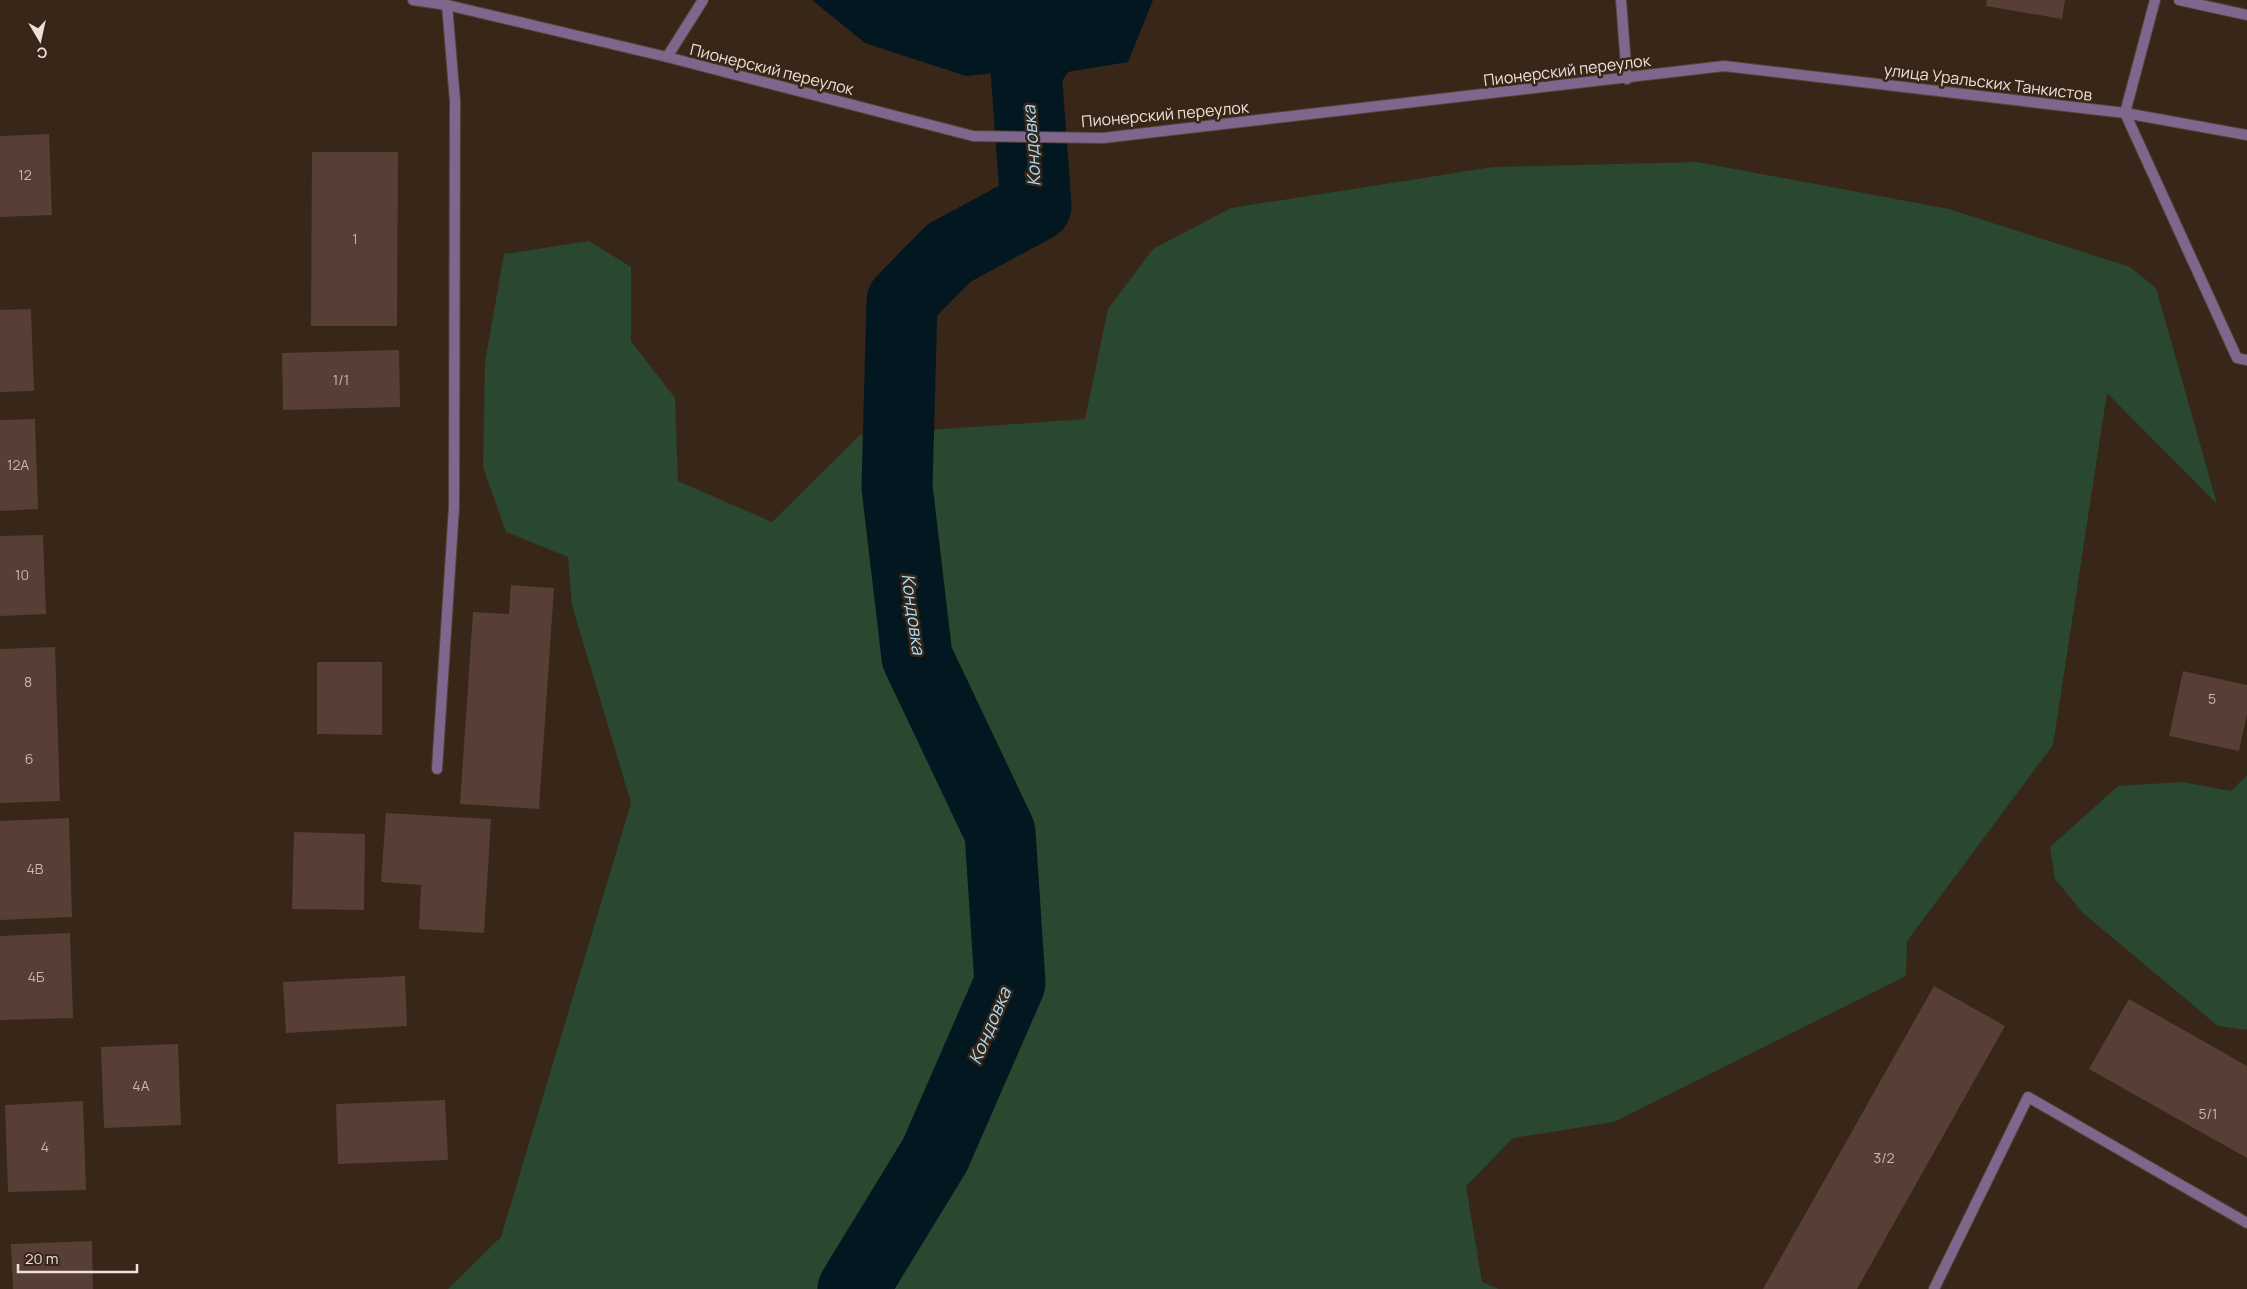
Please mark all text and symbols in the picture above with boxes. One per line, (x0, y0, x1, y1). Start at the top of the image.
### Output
north arrow (15, 15, 65, 65)
street label: Пионерский переулок (688, 38, 857, 100)
text: С (36, 43, 49, 64)
street label: Пионерский переулок (1482, 49, 1653, 91)
street label: улица Уральских Танкистов (1883, 58, 2094, 106)
street label: Пионерский переулок (1080, 96, 1251, 132)
water label: Кондовка (1016, 104, 1046, 187)
house number: 12 (18, 165, 32, 184)
house number: 1 (352, 229, 358, 248)
house number: 1/1 (333, 370, 349, 389)
house number: 12А (7, 455, 29, 474)
house number: 10 (15, 565, 29, 584)
water label: Кондовка (896, 572, 932, 657)
house number: 8 (24, 672, 32, 691)
house number: 5 (2208, 689, 2216, 708)
house number: 6 (25, 749, 33, 768)
house number: 4В (27, 859, 44, 878)
house number: 4Б (28, 967, 45, 986)
water label: Кондовка (962, 983, 1016, 1068)
house number: 4А (132, 1076, 150, 1095)
house number: 5/1 (2199, 1104, 2217, 1123)
house number: 4 (41, 1137, 49, 1156)
house number: 3/2 (1873, 1148, 1895, 1167)
scale bar (18, 1242, 136, 1274)
text: 20 m (25, 1248, 58, 1269)

